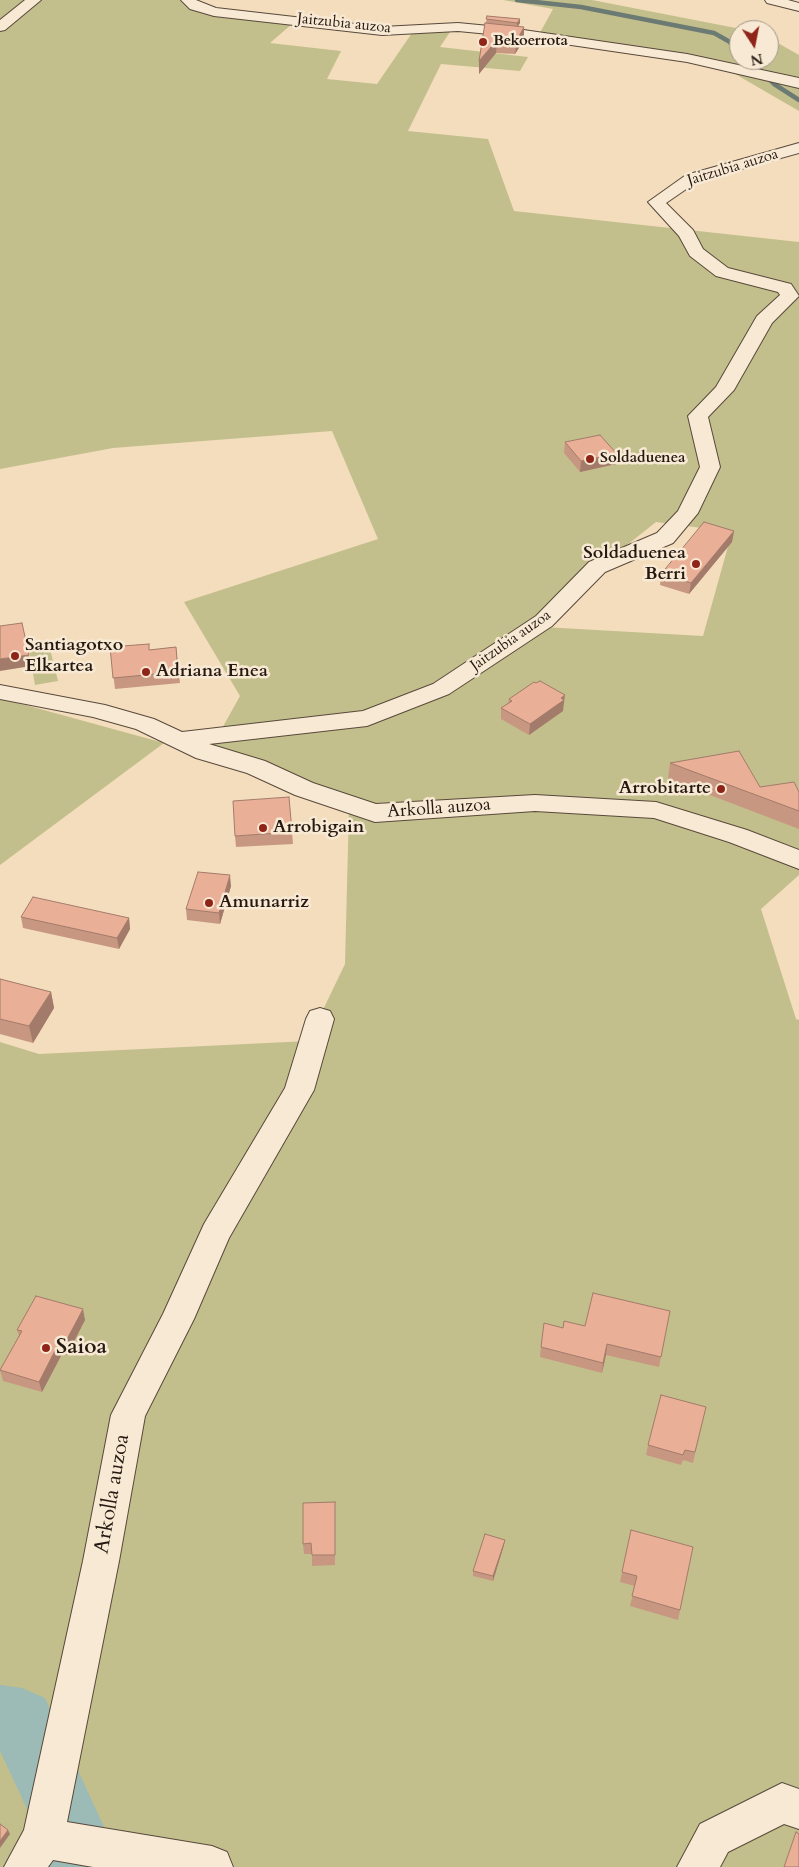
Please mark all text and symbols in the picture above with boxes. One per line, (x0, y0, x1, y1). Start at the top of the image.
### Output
street label: Jaitzubia auzoa (296, 10, 392, 38)
north arrow (729, 20, 779, 70)
place label: Bekoerrota (493, 33, 568, 51)
marker: Bekoerrota (477, 36, 489, 48)
text: N (749, 49, 765, 70)
street label: Jaitzubia auzoa (685, 146, 781, 190)
place label: Soldaduenea (600, 450, 686, 468)
marker: Soldaduenea (584, 453, 596, 465)
place label: Soldaduenea Berri (583, 543, 686, 586)
marker: Soldaduenea Berri (690, 558, 702, 570)
street label: Jaitzubia auzoa (467, 607, 555, 675)
place label: Santiagotxo Elkartea (25, 635, 123, 678)
marker: Santiagotxo Elkartea (9, 650, 21, 662)
place label: Adriana Enea (156, 661, 268, 683)
marker: Adriana Enea (140, 666, 152, 678)
place label: Arrobitarte (619, 778, 711, 800)
marker: Arrobitarte (715, 783, 727, 795)
street label: Arkolla auzoa (387, 795, 491, 823)
place label: Arrobigain (273, 817, 364, 839)
marker: Arrobigain (257, 822, 269, 834)
place label: Amunarriz (219, 892, 309, 914)
marker: Amunarriz (203, 897, 215, 909)
place label: Saioa (56, 1335, 107, 1361)
marker: Saioa (40, 1342, 52, 1354)
street label: Arkolla auzoa (90, 1432, 136, 1556)

